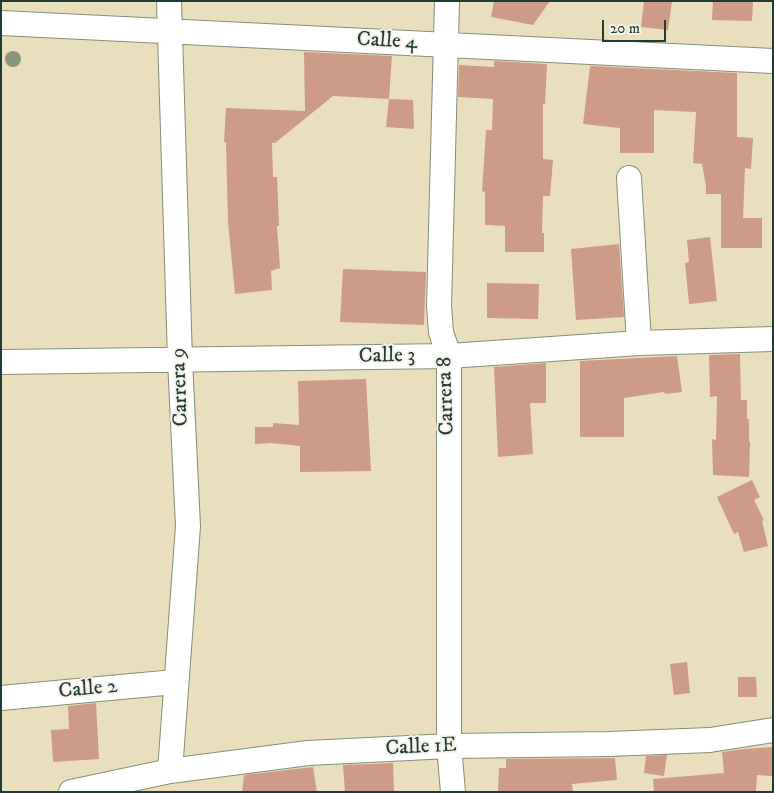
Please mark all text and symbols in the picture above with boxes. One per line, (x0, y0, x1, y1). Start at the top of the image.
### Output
scale bar (604, 10, 668, 42)
text: 20 m (610, 19, 640, 38)
street label: Calle 4 (356, 28, 418, 56)
street label: Calle 3 (359, 344, 415, 370)
street label: Carrera 9 (167, 347, 195, 427)
street label: Carrera 8 (433, 356, 461, 436)
street label: Calle 2 (58, 675, 118, 705)
street label: Calle 1E (385, 734, 457, 762)

